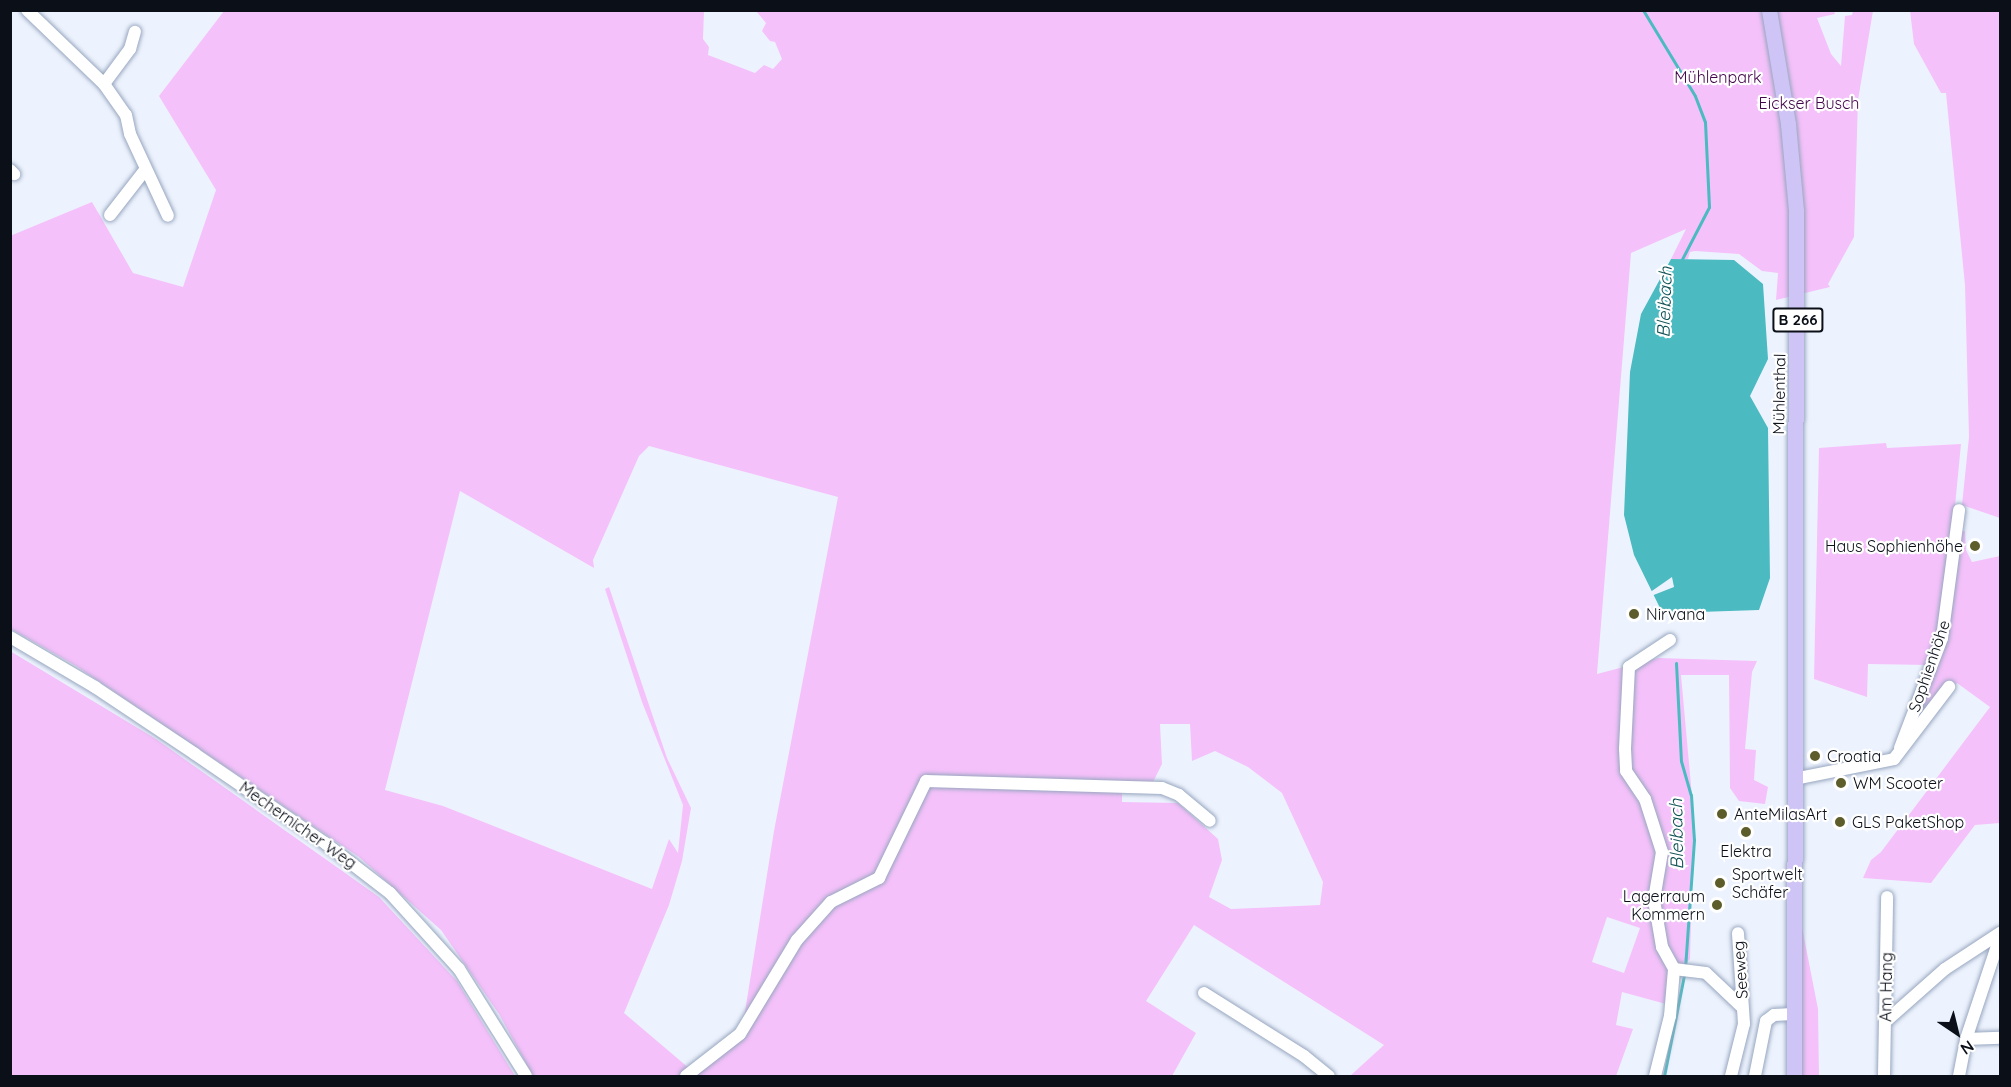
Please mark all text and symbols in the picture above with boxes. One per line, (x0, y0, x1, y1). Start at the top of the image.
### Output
park label: Mühlenpark (1674, 67, 1762, 87)
park label: Eickser Busch (1759, 93, 1859, 113)
water label: Bleibach (1653, 266, 1677, 338)
road number: B 266 (1771, 308, 1825, 332)
street label: Mühlenthal (1769, 353, 1789, 435)
place label: Haus Sophienhöhe (1825, 536, 1963, 556)
marker: Haus Sophienhöhe (1968, 539, 1982, 553)
place label: Nirvana (1646, 604, 1705, 624)
marker: Nirvana (1627, 607, 1641, 621)
street label: Sophienhöhe (1904, 617, 1954, 715)
place label: Croatia (1827, 746, 1881, 766)
marker: Croatia (1808, 749, 1822, 763)
place label: WM Scooter (1853, 773, 1943, 793)
marker: WM Scooter (1834, 776, 1848, 790)
street label: Mechernicher Weg (236, 777, 360, 873)
water label: Bleibach (1666, 798, 1688, 870)
place label: AnteMilasArt (1734, 804, 1827, 824)
marker: AnteMilasArt (1715, 807, 1729, 821)
place label: GLS PaketShop (1852, 812, 1964, 832)
marker: GLS PaketShop (1833, 815, 1847, 829)
marker: Elektra (1739, 825, 1753, 839)
place label: Elektra (1720, 841, 1772, 861)
place label: Sportwelt Schäfer (1732, 864, 1803, 902)
marker: Sportwelt Schäfer (1713, 876, 1727, 890)
place label: Lagerraum Kommern (1623, 886, 1705, 924)
marker: Lagerraum Kommern (1710, 898, 1724, 912)
street label: Seeweg (1728, 940, 1752, 1000)
street label: Am Hang (1876, 952, 1896, 1022)
north arrow (1927, 1003, 1987, 1063)
text: N (1957, 1036, 1978, 1059)

